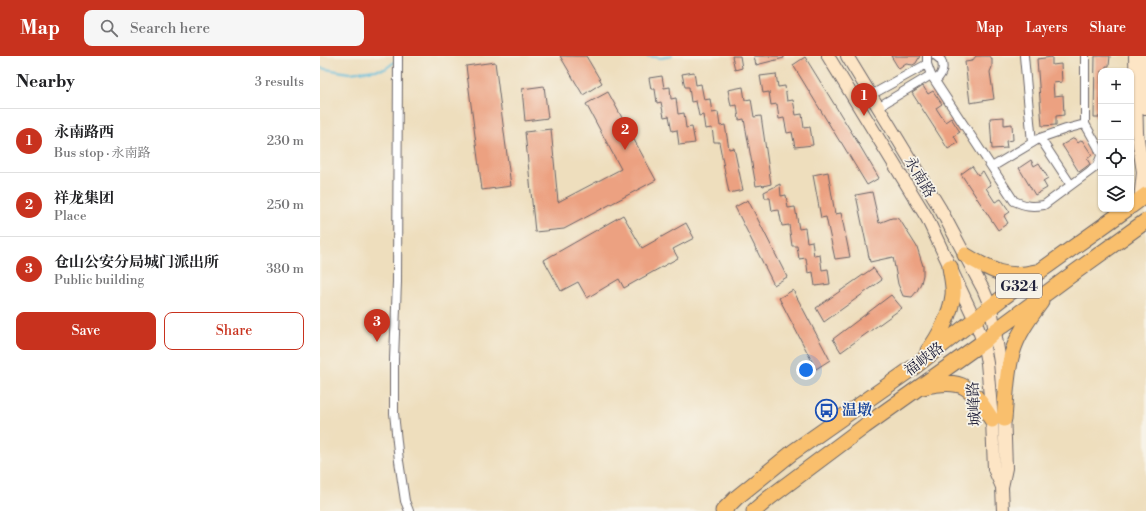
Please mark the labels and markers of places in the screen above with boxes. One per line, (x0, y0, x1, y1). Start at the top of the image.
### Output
pin: 1 (851, 83, 877, 116)
pin: 2 (612, 117, 638, 150)
pin: 3 (364, 309, 390, 342)
bus stop icon: 温墩 (814, 397, 840, 423)
place label: 温墩 (842, 401, 872, 420)

